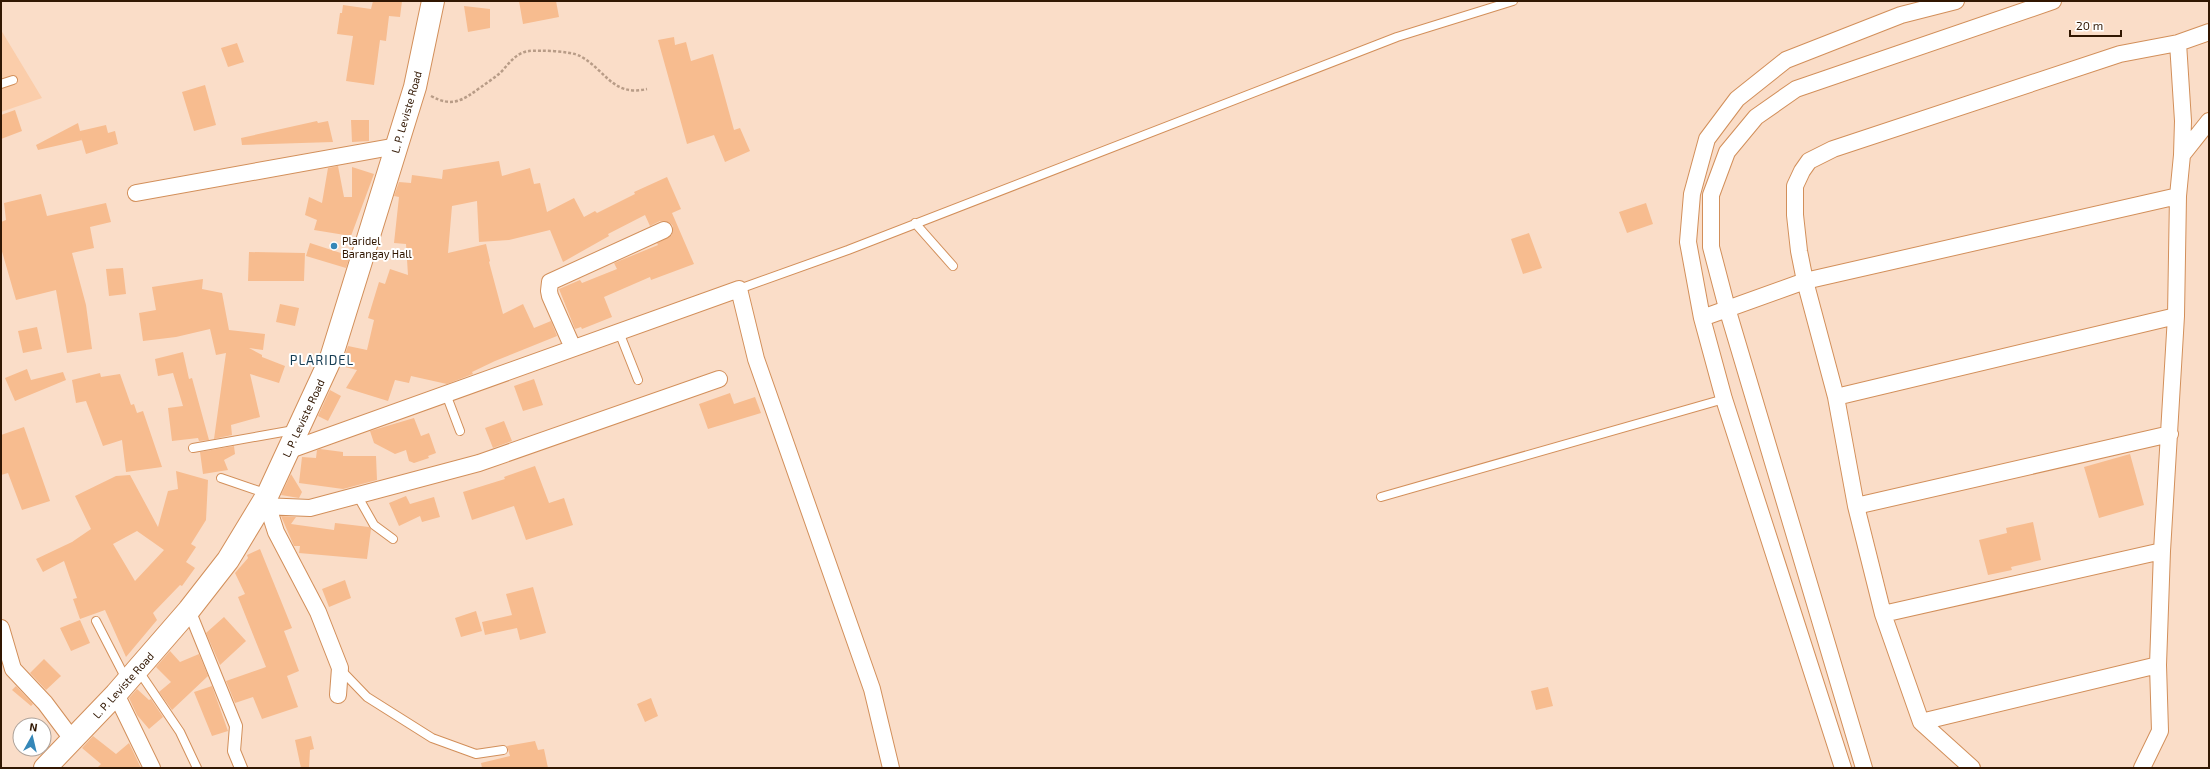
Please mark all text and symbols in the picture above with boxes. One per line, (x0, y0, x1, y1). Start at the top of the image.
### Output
scale bar (2070, 12, 2121, 38)
text: 20 m (2076, 18, 2103, 32)
street label: L. P. Leviste Road (388, 69, 424, 155)
place label: Plaridel Barangay Hall (342, 234, 413, 260)
marker: Plaridel Barangay Hall (329, 241, 339, 251)
district label: PLARIDEL (290, 352, 354, 368)
street label: L. P. Leviste Road (279, 377, 327, 459)
street label: L. P. Leviste Road (90, 649, 156, 721)
north arrow (12, 717, 52, 757)
text: N (29, 720, 38, 734)

